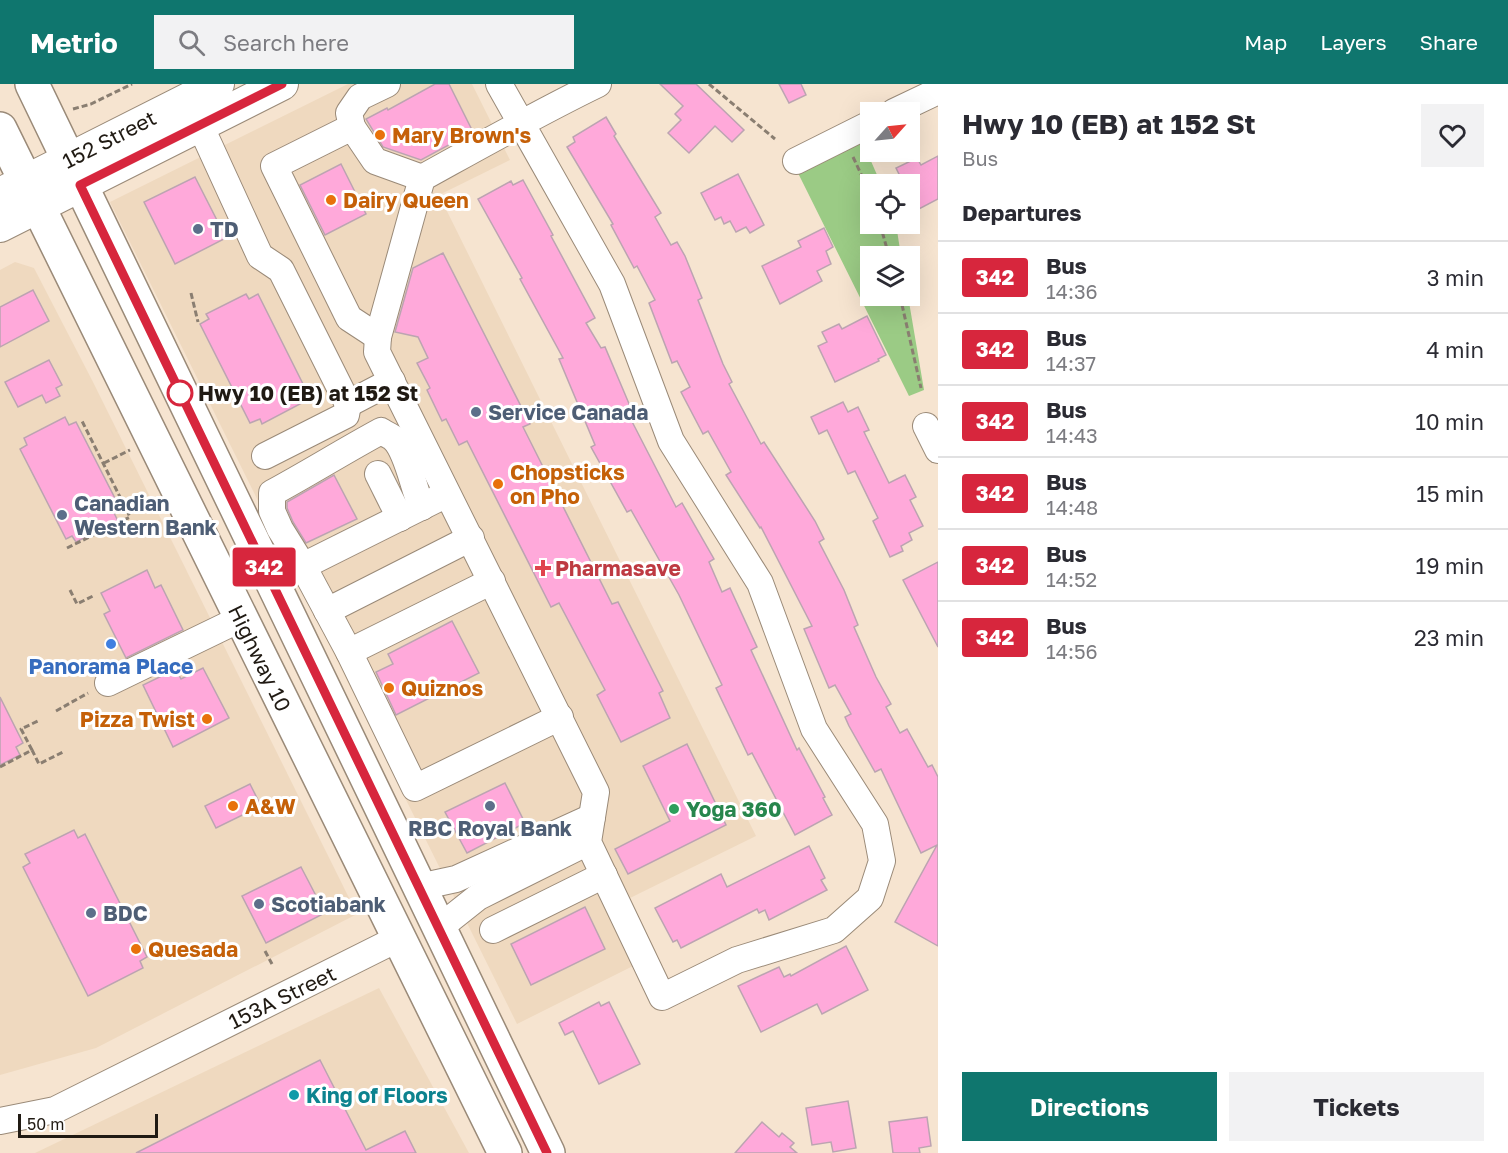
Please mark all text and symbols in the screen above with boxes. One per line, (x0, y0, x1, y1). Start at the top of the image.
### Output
search box (154, 15, 574, 69)
text: Metrio (30, 26, 118, 59)
icon: search (175, 26, 208, 59)
text: Search here (223, 29, 349, 56)
text: Map (1244, 29, 1287, 55)
text: Layers (1320, 29, 1387, 55)
text: Share (1420, 29, 1478, 55)
north arrow (860, 102, 920, 162)
map controls (860, 102, 920, 306)
street label: 152 Street (58, 104, 160, 174)
button: heart (1421, 104, 1484, 167)
text: Hwy 10 (EB) at 152 St (962, 107, 1256, 140)
place label: Mary Brown's (392, 122, 532, 148)
marker: Mary Brown's (373, 128, 387, 142)
text: Bus (962, 146, 998, 170)
button: locate (860, 174, 920, 234)
place label: Dairy Queen (343, 187, 469, 213)
marker: Dairy Queen (324, 193, 338, 207)
text: Departures (962, 199, 1081, 226)
place label: TD (210, 216, 239, 242)
marker: TD (191, 222, 205, 236)
button: layers (860, 246, 920, 306)
text: Bus (1046, 252, 1087, 279)
text: 342 (976, 264, 1014, 290)
text: 3 min (1427, 264, 1484, 291)
text: 14:36 (1046, 279, 1098, 303)
text: Bus (1046, 324, 1087, 351)
text: 342 (976, 336, 1014, 362)
text: 4 min (1426, 336, 1484, 363)
text: 14:37 (1046, 351, 1096, 375)
marker: Hwy 10 (EB) at 152 St (167, 380, 193, 406)
place label: Hwy 10 (EB) at 152 St (198, 380, 418, 406)
text: Bus (1046, 396, 1087, 423)
place label: Service Canada (488, 399, 648, 425)
marker: Service Canada (469, 405, 483, 419)
text: 342 (976, 408, 1014, 434)
text: 10 min (1415, 408, 1484, 435)
text: 14:43 (1046, 423, 1098, 447)
place label: Chopsticks on Pho (510, 459, 625, 509)
text: Bus (1046, 468, 1087, 495)
marker: Chopsticks on Pho (491, 477, 505, 491)
text: 342 (976, 480, 1014, 506)
text: 15 min (1416, 480, 1484, 507)
place label: Canadian Western Bank (74, 490, 217, 540)
text: 14:48 (1046, 495, 1098, 519)
marker: Canadian Western Bank (55, 508, 69, 522)
text: Bus (1046, 540, 1087, 567)
line badge: 342 (230, 548, 298, 586)
text: 342 (976, 552, 1014, 578)
text: 19 min (1416, 552, 1484, 579)
text: 342 (245, 554, 283, 580)
place label: Pharmasave (555, 555, 681, 581)
marker: Pharmasave (536, 561, 550, 575)
text: 14:52 (1046, 567, 1097, 591)
street label: Highway 10 (223, 600, 297, 716)
text: Bus (1046, 612, 1087, 639)
text: 342 (976, 624, 1014, 650)
text: 23 min (1414, 624, 1484, 651)
marker: Panorama Place (104, 637, 118, 651)
text: 14:56 (1046, 639, 1098, 663)
place label: Panorama Place (29, 653, 193, 679)
place label: Quiznos (401, 675, 483, 701)
marker: Quiznos (382, 681, 396, 695)
place label: Pizza Twist (80, 706, 195, 732)
marker: Pizza Twist (200, 712, 214, 726)
place label: A&W (245, 793, 296, 819)
place label: Yoga 360 (686, 796, 782, 822)
marker: A&W (226, 799, 240, 813)
marker: RBC Royal Bank (483, 799, 497, 813)
marker: Yoga 360 (667, 802, 681, 816)
place label: RBC Royal Bank (408, 815, 572, 841)
place label: Scotiabank (271, 891, 386, 917)
marker: Scotiabank (252, 897, 266, 911)
place label: BDC (103, 900, 148, 926)
marker: BDC (84, 906, 98, 920)
place label: Quesada (148, 936, 238, 962)
marker: Quesada (129, 942, 143, 956)
street label: 153A Street (224, 960, 340, 1034)
button: Directions (962, 1072, 1217, 1141)
button: Tickets (1229, 1072, 1484, 1141)
place label: King of Floors (306, 1082, 448, 1108)
marker: King of Floors (287, 1088, 301, 1102)
scale bar (18, 1111, 158, 1138)
text: 50 m (27, 1114, 64, 1134)

